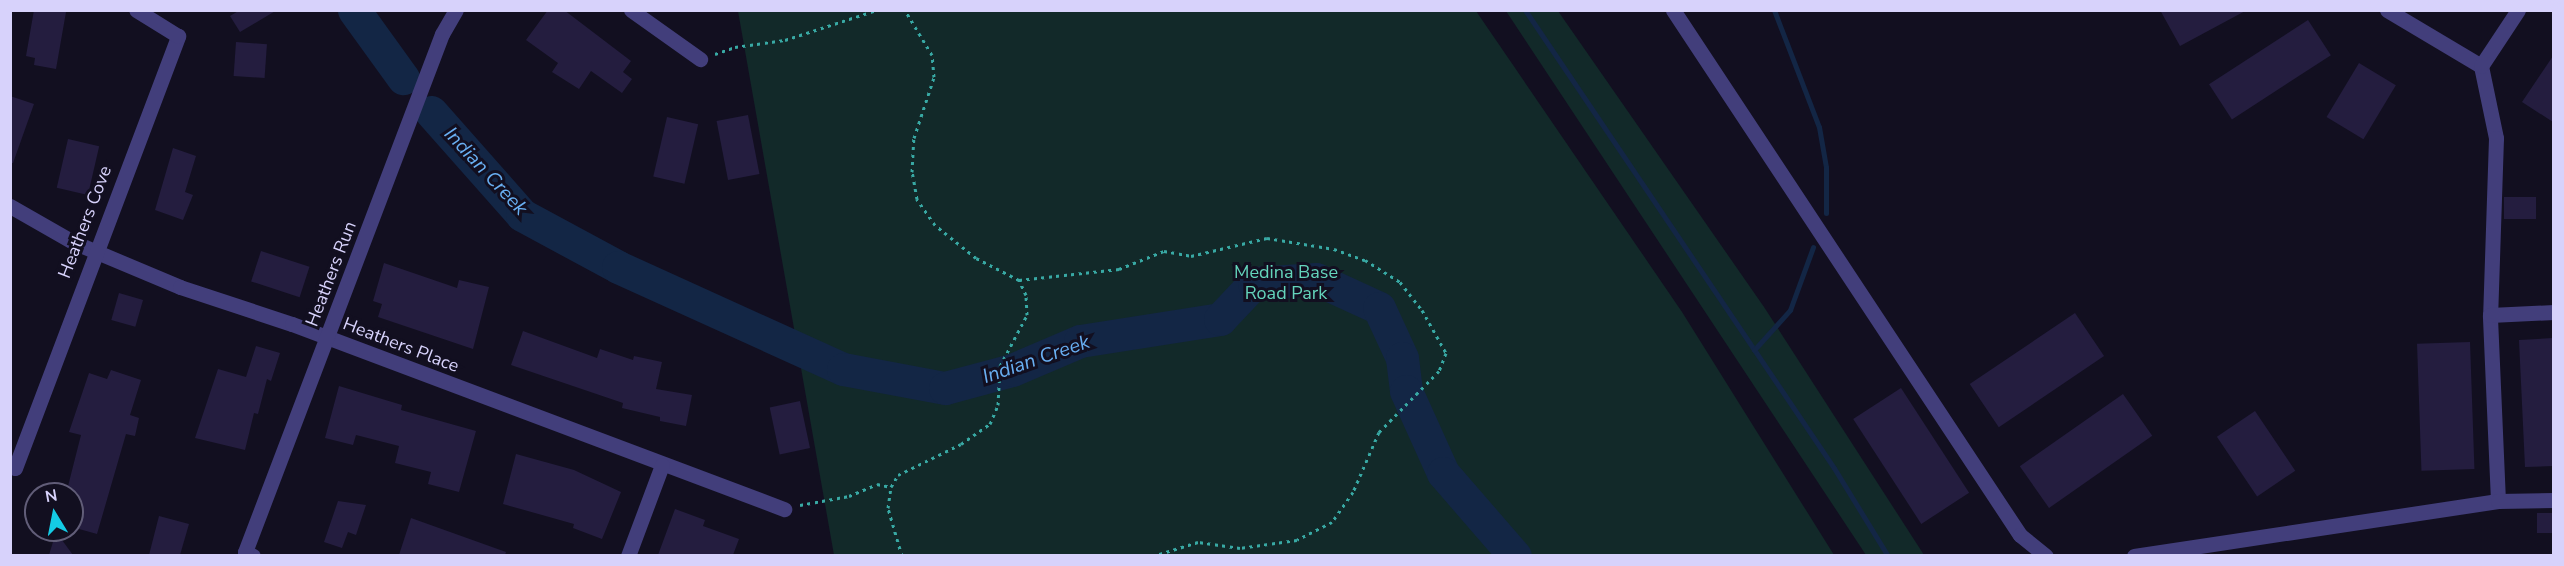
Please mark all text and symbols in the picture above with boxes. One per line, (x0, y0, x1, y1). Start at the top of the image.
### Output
water label: Indian Creek (439, 122, 533, 220)
street label: Heathers Cove (54, 163, 116, 281)
street label: Heathers Run (301, 218, 361, 330)
park label: Medina Base Road Park (1234, 262, 1338, 304)
street label: Heathers Place (340, 313, 462, 377)
water label: Indian Creek (979, 329, 1093, 389)
north arrow (24, 482, 84, 542)
text: N (43, 484, 59, 508)

